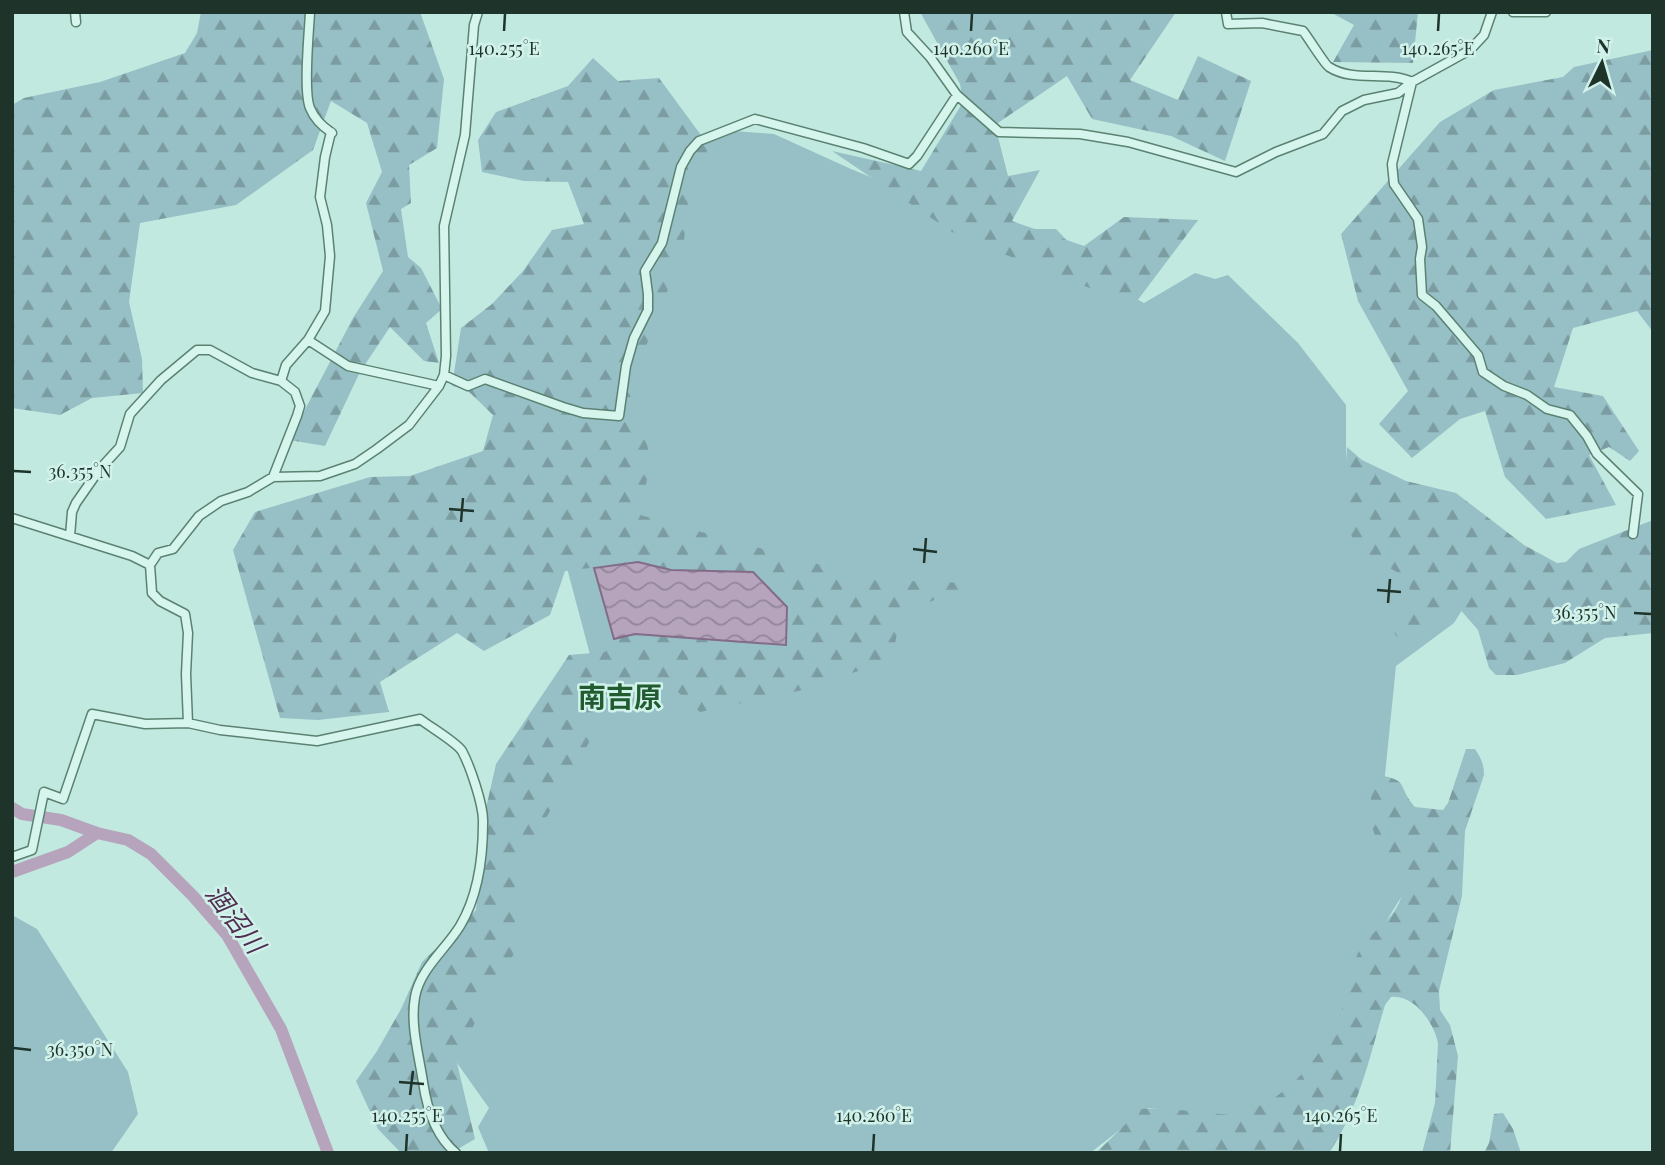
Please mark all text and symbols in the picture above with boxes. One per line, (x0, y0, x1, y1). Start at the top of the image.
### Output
north arrow (1567, 28, 1637, 98)
text: N (1596, 32, 1612, 59)
text: 140.255°E (468, 36, 540, 60)
text: 140.260°E (933, 36, 1009, 60)
text: 140.265°E (1401, 36, 1475, 60)
text: 36.355°N (48, 459, 112, 483)
text: 36.355°N (1553, 600, 1617, 624)
district label: 南吉原 (578, 677, 662, 714)
water label: 涸沼川 (199, 876, 275, 962)
text: 36.350°N (47, 1037, 114, 1061)
text: 140.255°E (371, 1103, 443, 1127)
text: 140.260°E (836, 1103, 912, 1127)
text: 140.265°E (1304, 1103, 1378, 1127)

